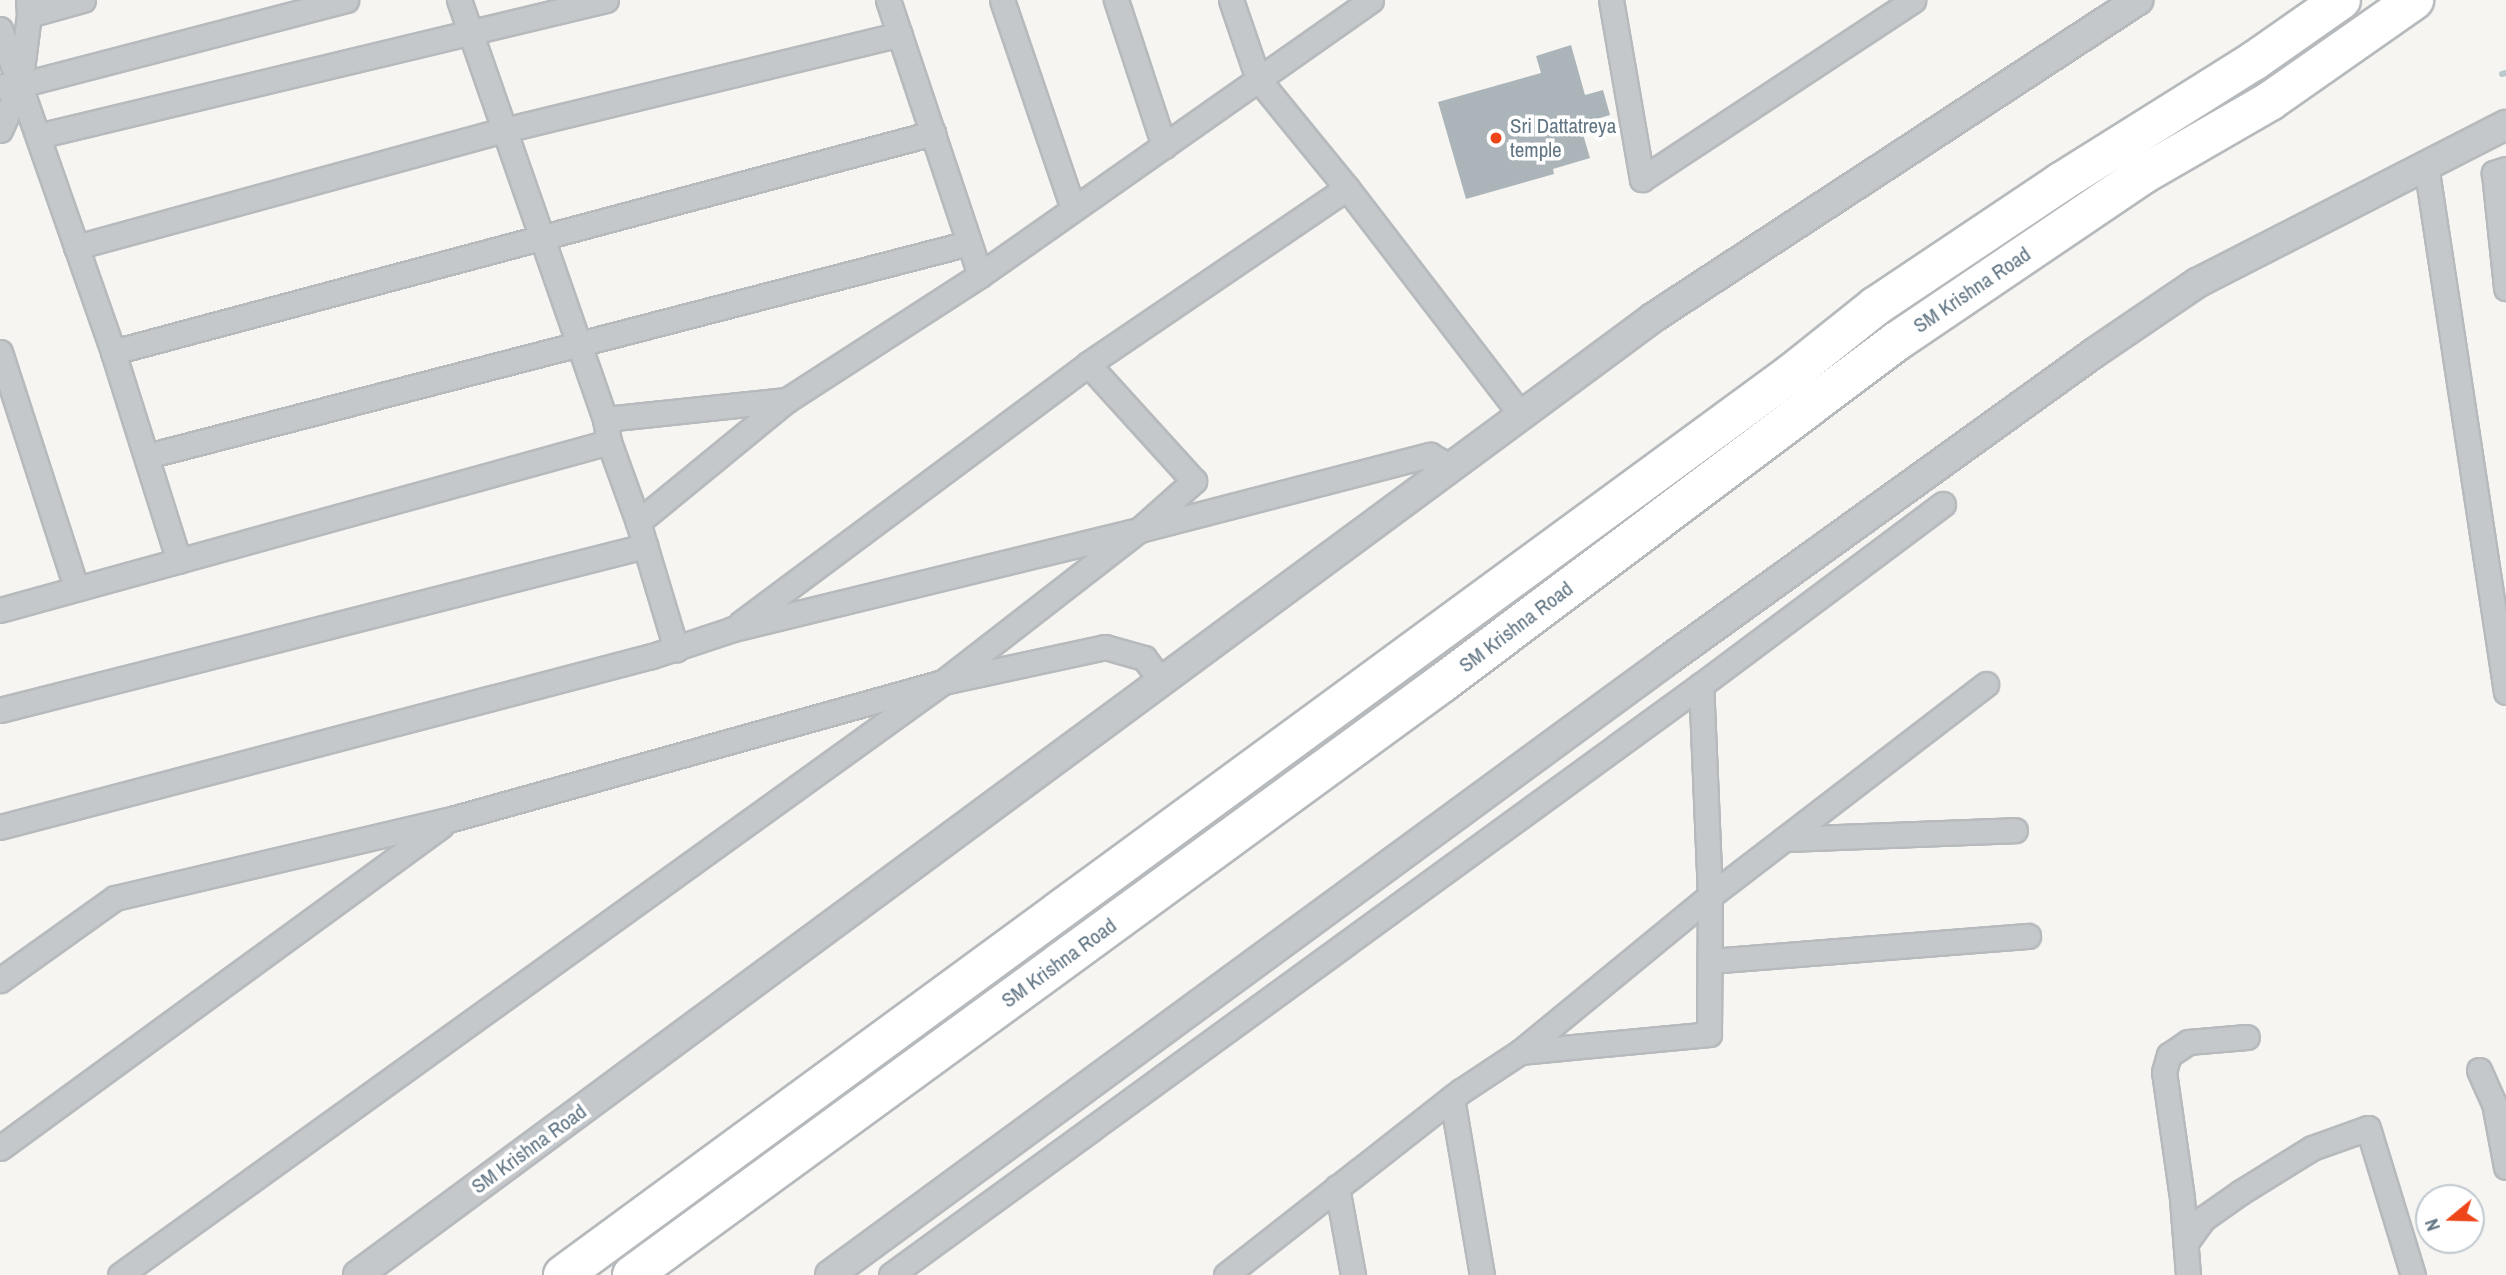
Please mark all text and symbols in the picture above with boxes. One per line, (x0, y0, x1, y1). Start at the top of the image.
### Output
place label: Sri Dattatreya temple (1510, 113, 1616, 163)
marker: Sri Dattatreya temple (1488, 130, 1504, 146)
street label: SM Krishna Road (1909, 242, 2035, 338)
street label: SM Krishna Road (1454, 576, 1578, 678)
street label: SM Krishna Road (997, 913, 1121, 1013)
street label: SM Krishna Road (467, 1099, 591, 1199)
north arrow (2415, 1184, 2485, 1254)
text: N (2418, 1216, 2446, 1235)

